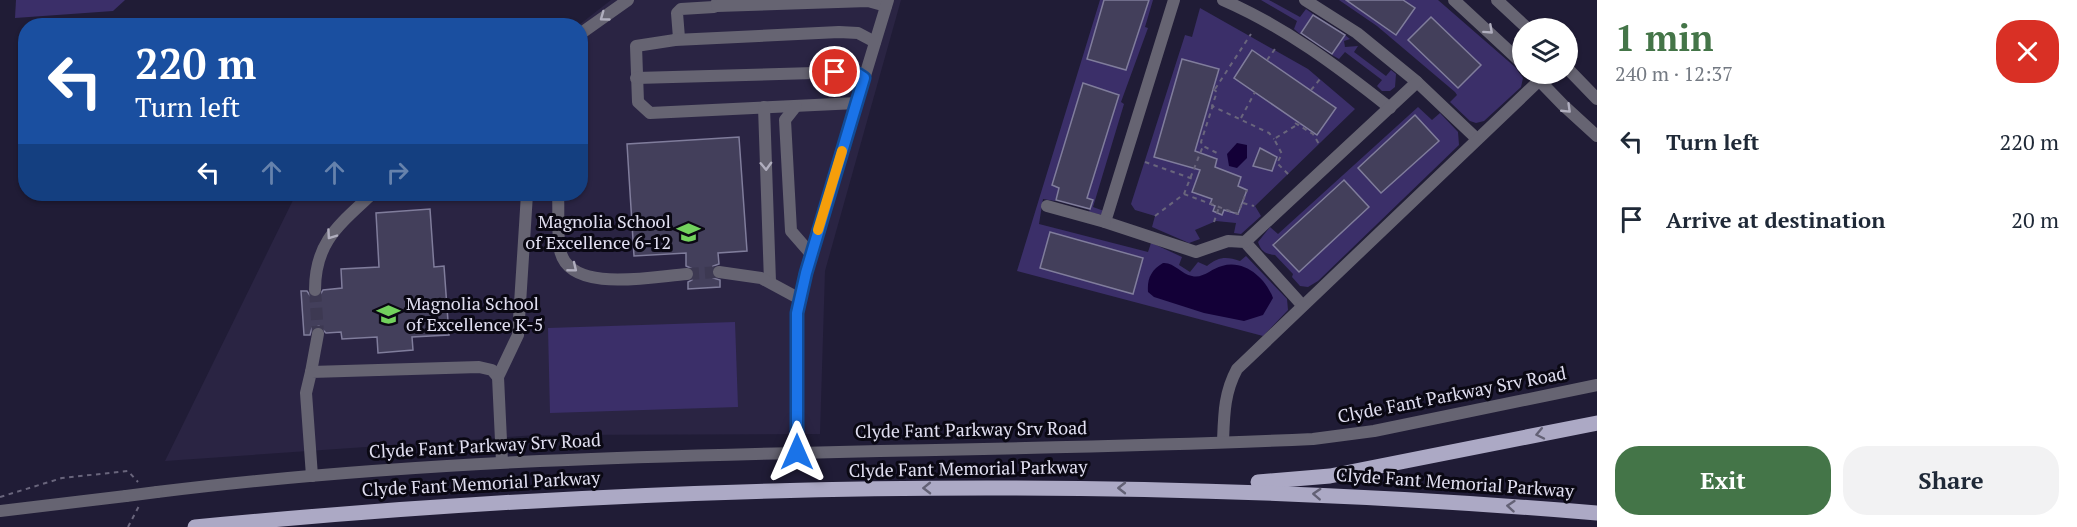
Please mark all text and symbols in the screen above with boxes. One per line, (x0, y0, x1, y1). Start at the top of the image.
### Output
one-way arrow (600, 10, 611, 21)
text: 1 min (1615, 14, 1713, 61)
map controls (1512, 18, 1578, 84)
button: layers (1512, 18, 1578, 84)
button: close (1996, 20, 2059, 83)
one-way arrow (1482, 23, 1493, 34)
text: 220 m (135, 35, 256, 91)
icon: left (36, 42, 114, 120)
pin (809, 46, 860, 97)
icon: arrive (818, 55, 851, 88)
text: 240 m · 12:37 (1615, 60, 1733, 87)
text: Turn left (135, 89, 240, 125)
one-way arrow (1560, 102, 1570, 113)
icon: left (1615, 125, 1648, 158)
text: Turn left (1666, 127, 1759, 156)
text: 220 m (1999, 127, 2059, 156)
icon: left (192, 156, 225, 189)
icon: ahead (255, 156, 288, 189)
icon: ahead (318, 156, 351, 189)
icon: right (381, 156, 414, 189)
one-way arrow (760, 161, 772, 170)
icon: arrive (1615, 203, 1648, 236)
text: Arrive at destination (1666, 205, 1885, 234)
text: 20 m (2011, 205, 2059, 234)
place label: Magnolia School of Excellence 6-12 (525, 209, 671, 254)
school or university icon: Magnolia School of Excellence 6-12 (676, 219, 702, 245)
one-way arrow (327, 229, 338, 240)
one-way arrow (567, 260, 578, 271)
place label: Magnolia School of Excellence K-5 (406, 291, 543, 336)
school or university icon: Magnolia School of Excellence K-5 (375, 301, 401, 327)
street label: Clyde Fant Parkway Srv Road (1335, 360, 1568, 428)
street label: Clyde Fant Parkway Srv Road (855, 415, 1087, 443)
position arrow (765, 420, 829, 484)
street label: Clyde Fant Parkway Srv Road (368, 427, 602, 463)
one-way arrow (1535, 427, 1545, 440)
button: Exit (1615, 446, 1831, 515)
button: Share (1843, 446, 2059, 515)
street label: Clyde Fant Memorial Parkway (848, 454, 1088, 482)
street label: Clyde Fant Memorial Parkway (1335, 462, 1576, 502)
street label: Clyde Fant Memorial Parkway (361, 465, 602, 501)
one-way arrow (922, 482, 931, 495)
one-way arrow (1117, 482, 1126, 494)
one-way arrow (1312, 487, 1321, 500)
one-way arrow (1507, 499, 1516, 512)

